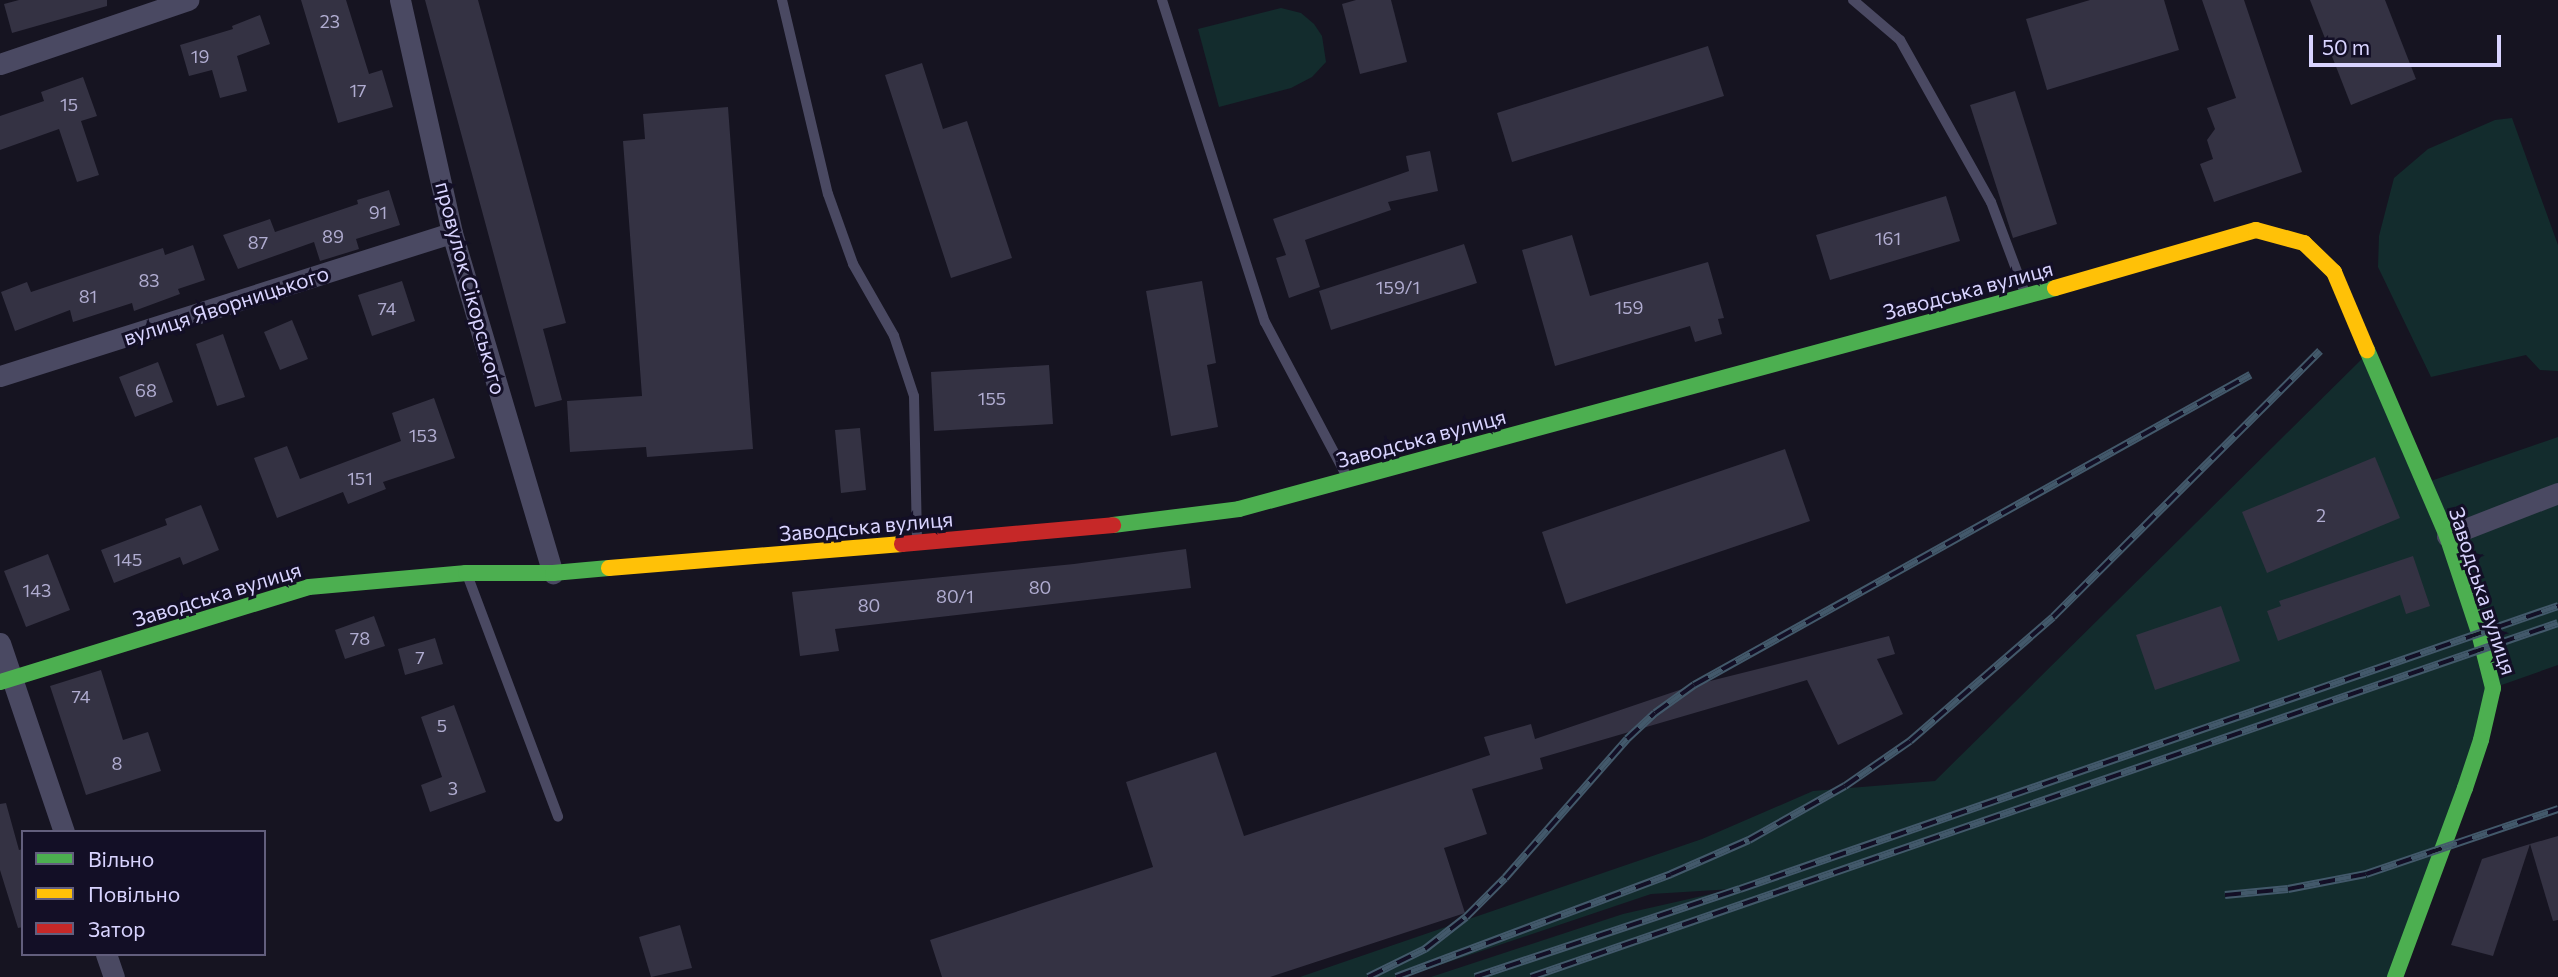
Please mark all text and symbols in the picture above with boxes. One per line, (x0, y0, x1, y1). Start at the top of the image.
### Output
house number: 23 (320, 10, 340, 32)
scale bar (2313, 21, 2506, 65)
text: 50 m (2322, 34, 2370, 59)
house number: 19 (191, 45, 209, 67)
house number: 17 (349, 79, 367, 101)
house number: 15 (60, 93, 78, 115)
street label: провулок Сікорського (430, 179, 512, 397)
house number: 91 (369, 201, 387, 223)
house number: 89 (322, 225, 344, 247)
house number: 161 (1875, 227, 1901, 249)
house number: 87 (248, 231, 268, 253)
street label: Заводська вулиця (1880, 255, 2056, 325)
street label: вулиця Яворницького (120, 260, 332, 350)
house number: 83 (138, 269, 160, 291)
house number: 159/1 (1376, 276, 1420, 298)
house number: 81 (79, 285, 97, 307)
house number: 159 (1615, 296, 1643, 318)
house number: 74 (377, 297, 397, 319)
house number: 68 (135, 379, 157, 401)
house number: 155 (978, 387, 1006, 409)
street label: Заводська вулиця (1333, 403, 1509, 473)
house number: 153 (409, 424, 437, 446)
house number: 151 (347, 467, 373, 489)
house number: 2 (2316, 504, 2326, 526)
street label: Заводська вулиця (2444, 504, 2522, 678)
street label: Заводська вулиця (778, 506, 954, 546)
house number: 145 (114, 548, 142, 570)
street label: Заводська вулиця (130, 556, 304, 632)
house number: 80 (1029, 576, 1051, 598)
house number: 143 (23, 579, 51, 601)
house number: 80/1 (936, 585, 974, 607)
house number: 80 (858, 594, 880, 616)
house number: 78 (350, 627, 370, 649)
house number: 7 (415, 646, 425, 668)
house number: 74 (71, 685, 91, 707)
house number: 5 (437, 714, 447, 736)
house number: 8 (112, 752, 122, 774)
house number: 3 (448, 777, 458, 799)
legend (21, 830, 266, 956)
text: Вільно (88, 846, 154, 871)
text: Повільно (88, 881, 180, 906)
text: Затор (88, 916, 145, 941)

